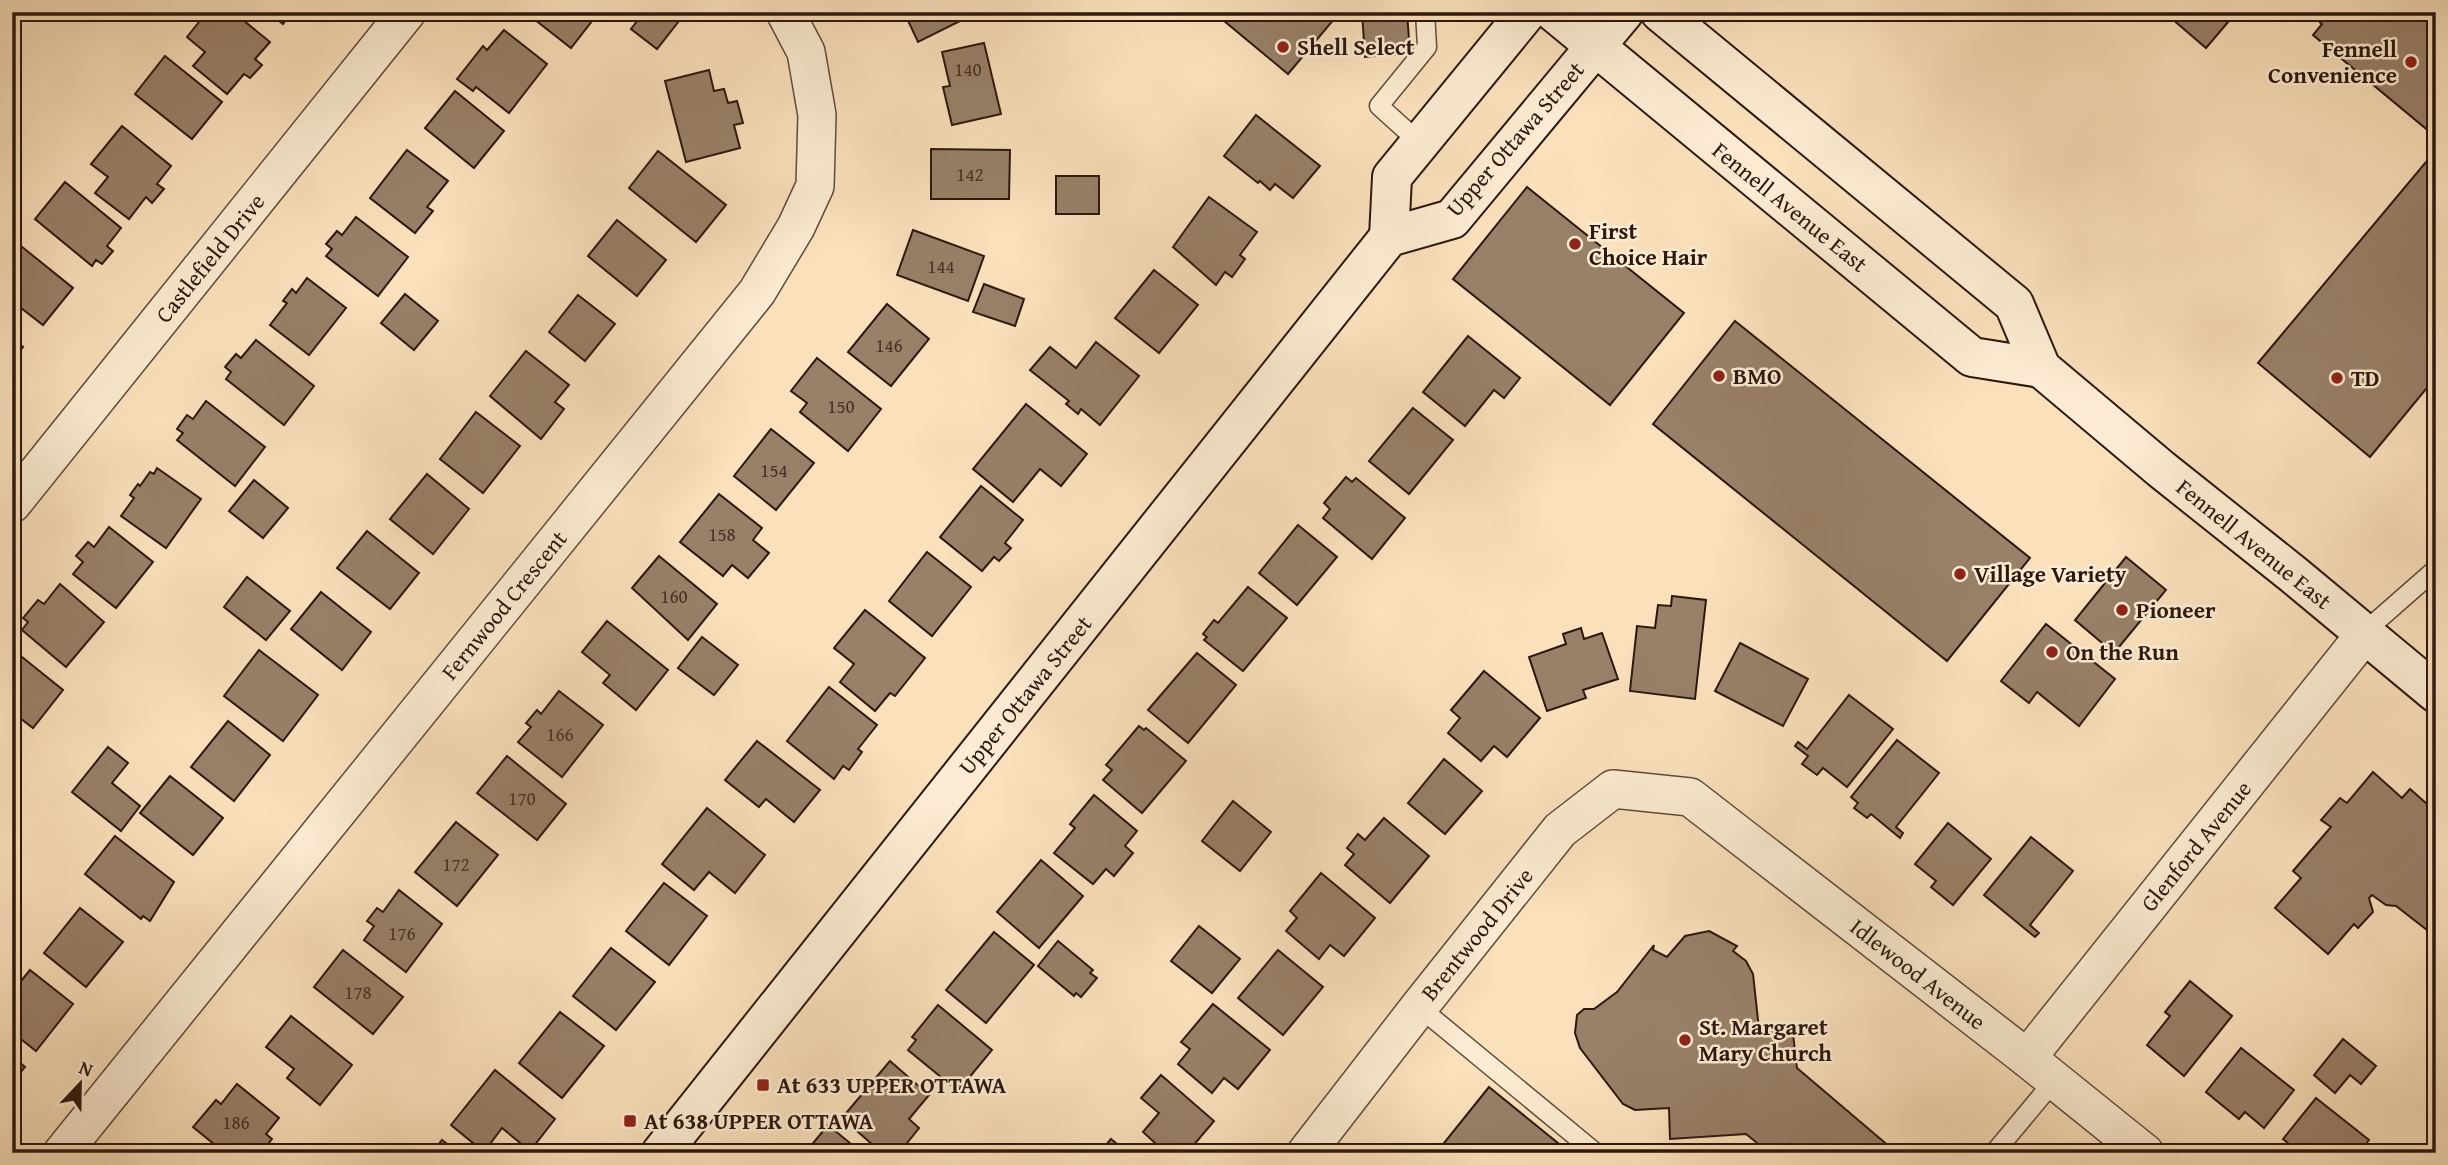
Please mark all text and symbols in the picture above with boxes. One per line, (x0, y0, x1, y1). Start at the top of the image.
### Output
place label: Shell Select (1297, 30, 1415, 63)
place label: Fennell Convenience (2268, 32, 2397, 91)
marker: Shell Select (1275, 39, 1291, 55)
street label: Upper Ottawa Street (1438, 54, 1591, 224)
marker: Fennell Convenience (2403, 54, 2419, 70)
house number: 140 (954, 55, 982, 83)
street label: Fennell Avenue East (1706, 134, 1875, 280)
house number: 142 (956, 160, 984, 188)
street label: Castlefield Drive (147, 186, 272, 329)
place label: First Choice Hair (1589, 214, 1708, 273)
marker: First Choice Hair (1567, 236, 1583, 252)
house number: 144 (927, 252, 955, 280)
house number: 146 (875, 331, 903, 359)
place label: BMO (1733, 359, 1781, 392)
place label: TD (2351, 361, 2380, 394)
marker: BMO (1711, 368, 1727, 384)
marker: TD (2329, 370, 2345, 386)
house number: 150 (827, 392, 855, 420)
house number: 154 (760, 456, 788, 484)
street label: Fennell Avenue East (2170, 471, 2339, 617)
house number: 158 (708, 520, 736, 548)
street label: Fernwood Crescent (433, 523, 574, 687)
place label: Village Variety (1974, 557, 2127, 590)
marker: Village Variety (1952, 566, 1968, 582)
house number: 160 (660, 582, 688, 610)
place label: Pioneer (2136, 593, 2216, 626)
marker: Pioneer (2114, 602, 2130, 618)
street label: Upper Ottawa Street (950, 608, 1099, 781)
place label: On the Run (2066, 635, 2179, 668)
marker: On the Run (2044, 644, 2060, 660)
house number: 166 (546, 720, 574, 748)
street label: Glenford Avenue (2132, 773, 2259, 918)
house number: 170 (508, 784, 536, 812)
house number: 172 (442, 850, 470, 878)
street label: Brentwood Drive (1413, 860, 1541, 1007)
street label: Idlewood Avenue (1844, 910, 1993, 1037)
house number: 176 (388, 919, 416, 947)
house number: 178 (344, 978, 372, 1006)
place label: St. Margaret Mary Church (1699, 1010, 1832, 1069)
marker: St. Margaret Mary Church (1677, 1032, 1693, 1048)
north arrow (46, 1050, 116, 1120)
text: N (75, 1053, 98, 1084)
place label: At 633 UPPER OTTAWA (777, 1068, 1006, 1101)
marker: At 633 UPPER OTTAWA (755, 1077, 771, 1093)
place label: At 638 UPPER OTTAWA (644, 1104, 873, 1137)
house number: 186 (222, 1108, 250, 1136)
marker: At 638 UPPER OTTAWA (622, 1113, 638, 1129)

